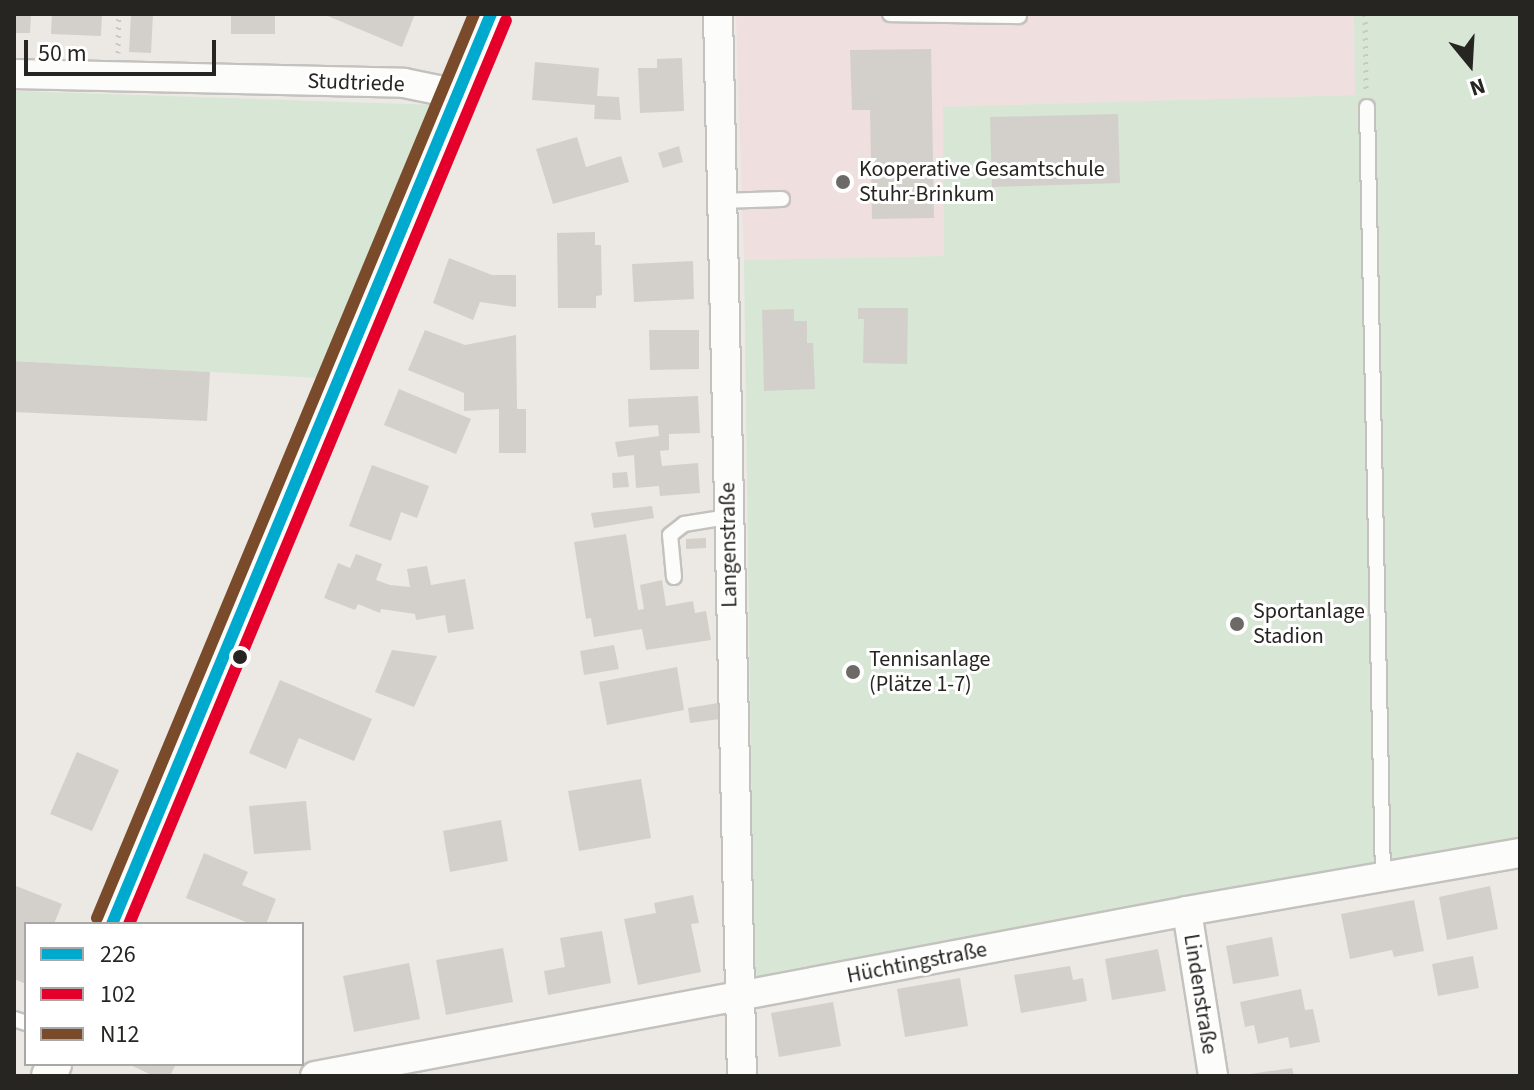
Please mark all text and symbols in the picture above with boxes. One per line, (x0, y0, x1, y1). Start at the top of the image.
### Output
scale bar (28, 24, 220, 74)
north arrow (1430, 24, 1510, 104)
text: 50 m (38, 36, 87, 71)
street label: Studtriede (307, 68, 405, 98)
text: N (1466, 69, 1489, 104)
place label: Kooperative Gesamtschule Stuhr-Brinkum (859, 156, 1105, 208)
marker: Kooperative Gesamtschule Stuhr-Brinkum (834, 173, 852, 191)
street label: Langenstraße (715, 482, 743, 608)
place label: Sportanlage Stadion (1253, 598, 1365, 650)
marker: Sportanlage Stadion (1228, 615, 1246, 633)
place label: Tennisanlage (Plätze 1-7) (869, 646, 990, 698)
unlabelled marker (232, 649, 248, 665)
marker: Tennisanlage (Plätze 1-7) (844, 663, 862, 681)
legend (24, 922, 304, 1066)
street label: Lindenstraße (1177, 932, 1223, 1056)
street label: Hüchtingstraße (845, 936, 989, 990)
text: 226 (100, 937, 136, 972)
text: 102 (100, 977, 136, 1012)
text: N12 (100, 1017, 139, 1052)

